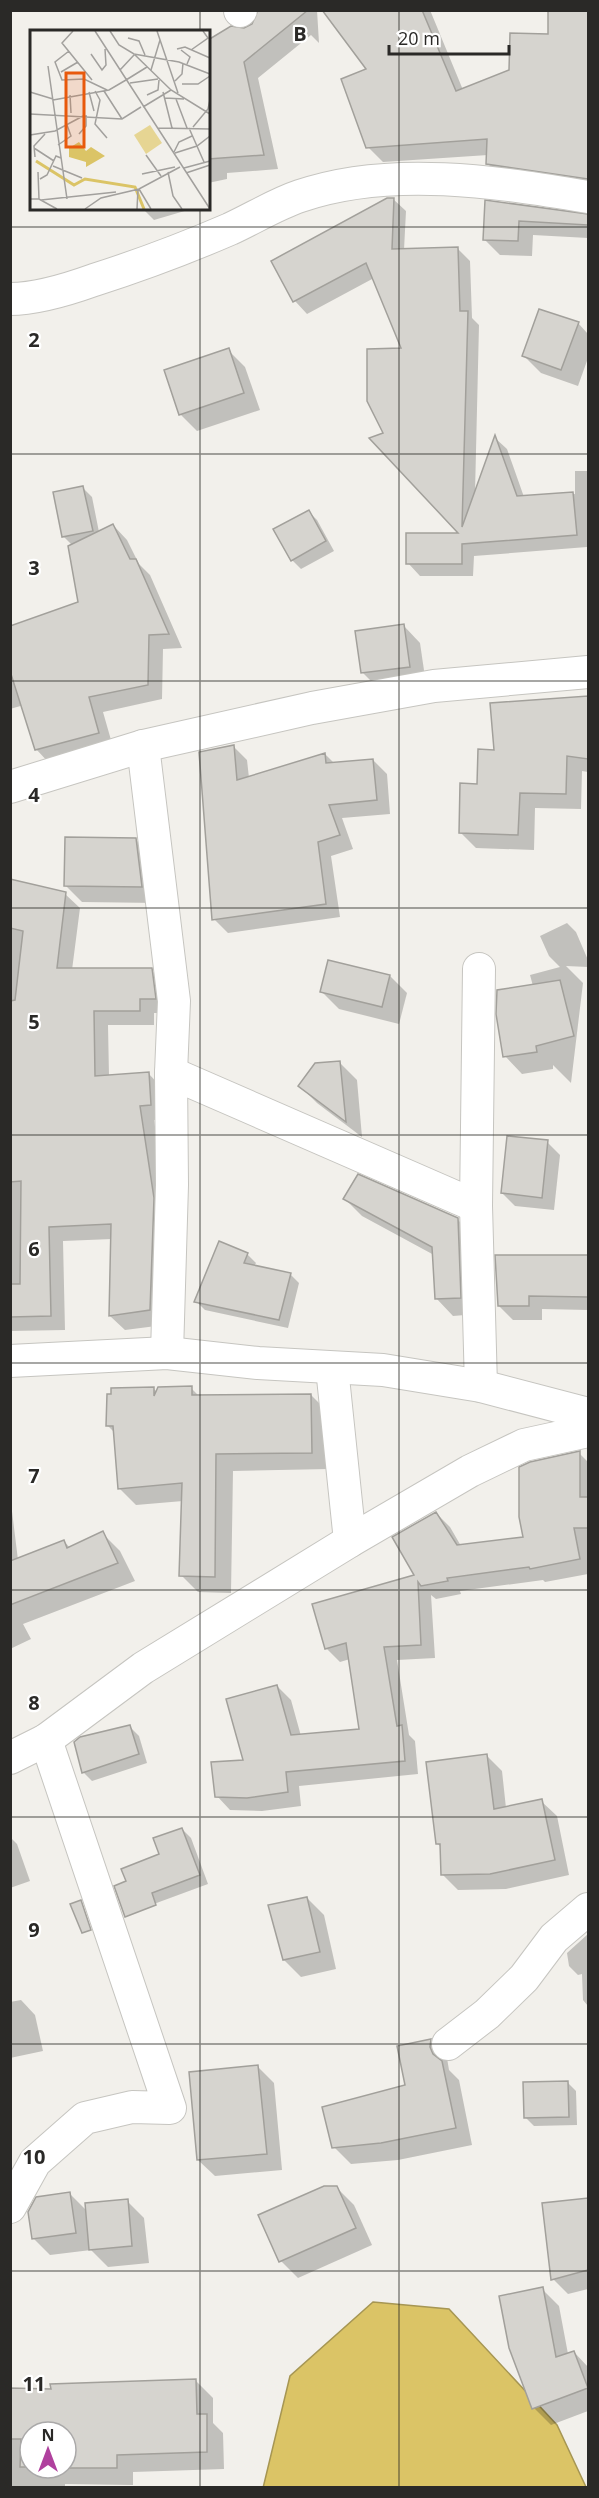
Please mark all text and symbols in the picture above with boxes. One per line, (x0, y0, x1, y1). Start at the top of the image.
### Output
scale bar (389, 18, 509, 56)
text: B (293, 20, 307, 47)
text: 20 m (398, 26, 440, 50)
inset map (30, 30, 210, 210)
text: 2 (28, 326, 40, 353)
text: 3 (28, 554, 40, 581)
text: 4 (28, 781, 40, 808)
text: 5 (28, 1008, 40, 1035)
text: 6 (28, 1235, 40, 1262)
text: 7 (28, 1462, 40, 1489)
text: 8 (28, 1689, 40, 1716)
text: 9 (28, 1916, 40, 1943)
text: 10 (23, 2143, 45, 2170)
text: 11 (23, 2370, 45, 2397)
north arrow (18, 2420, 78, 2480)
text: N (41, 2424, 55, 2446)

